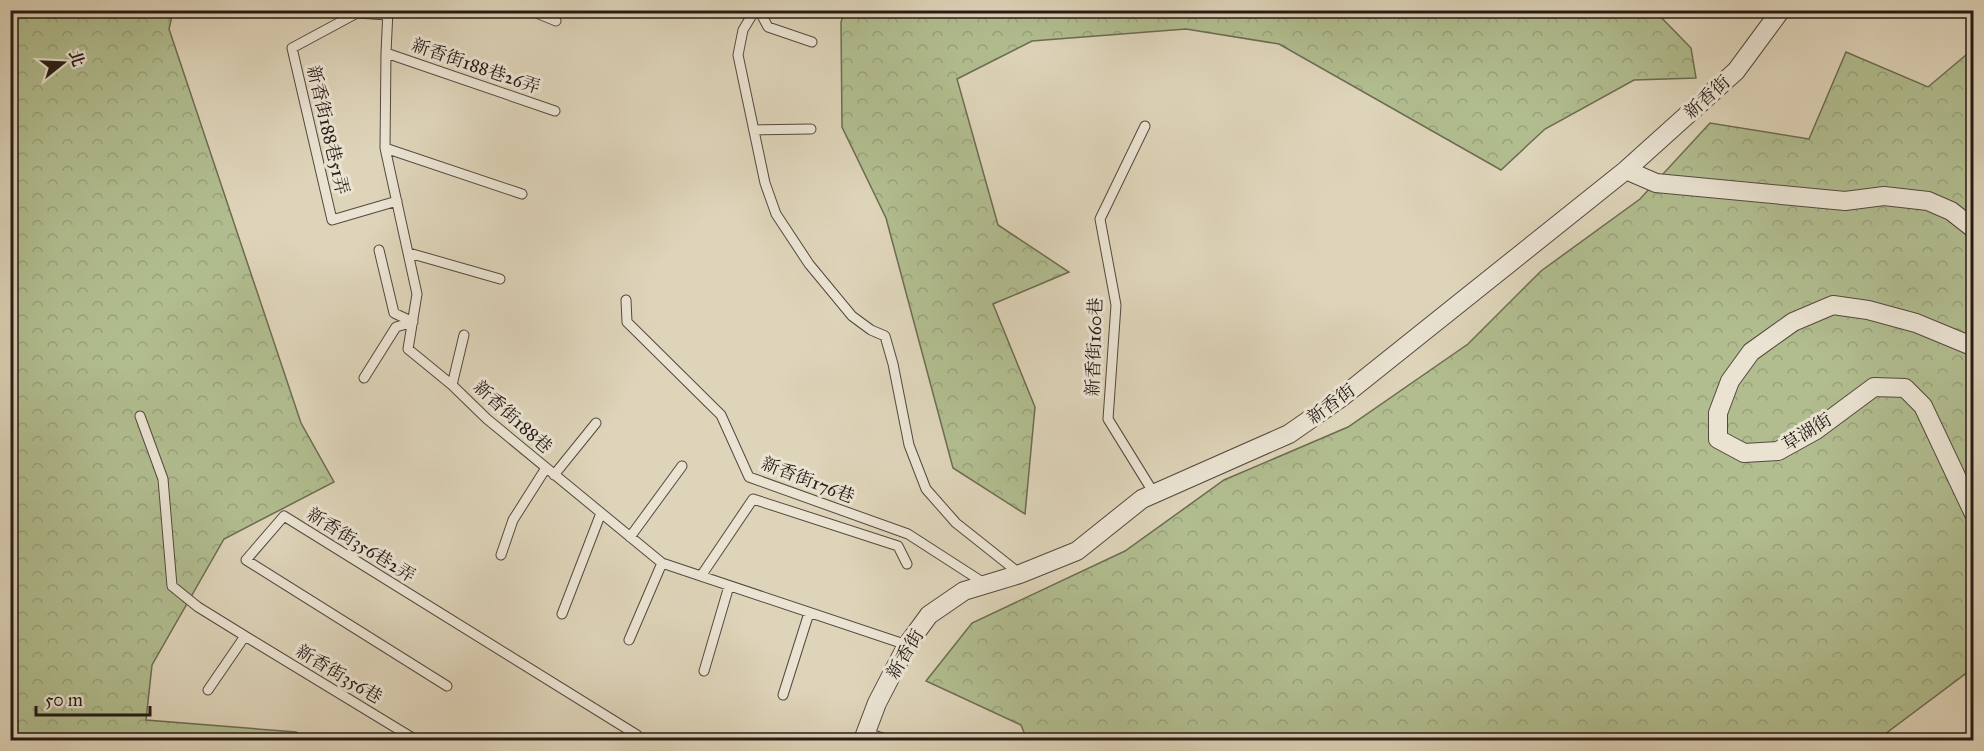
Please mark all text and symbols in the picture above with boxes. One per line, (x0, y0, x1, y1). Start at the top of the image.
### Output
north arrow (33, 33, 93, 93)
street label: 新香街188巷26弄 (409, 34, 543, 98)
text: 北 (65, 48, 88, 69)
street label: 新香街188巷51弄 (302, 63, 354, 197)
street label: 新香街 (1680, 71, 1734, 123)
street label: 新香街160巷 (1081, 297, 1107, 397)
street label: 新香街188巷 (469, 376, 557, 458)
street label: 新香街 (1303, 379, 1359, 429)
street label: 草湖街 (1778, 408, 1836, 456)
street label: 新香街176巷 (758, 452, 858, 508)
street label: 新香街356巷2弄 (303, 503, 419, 587)
street label: 新香街 (882, 625, 928, 683)
street label: 新香街356巷 (292, 640, 386, 708)
scale bar (36, 679, 150, 717)
text: 50 m (45, 689, 83, 711)

